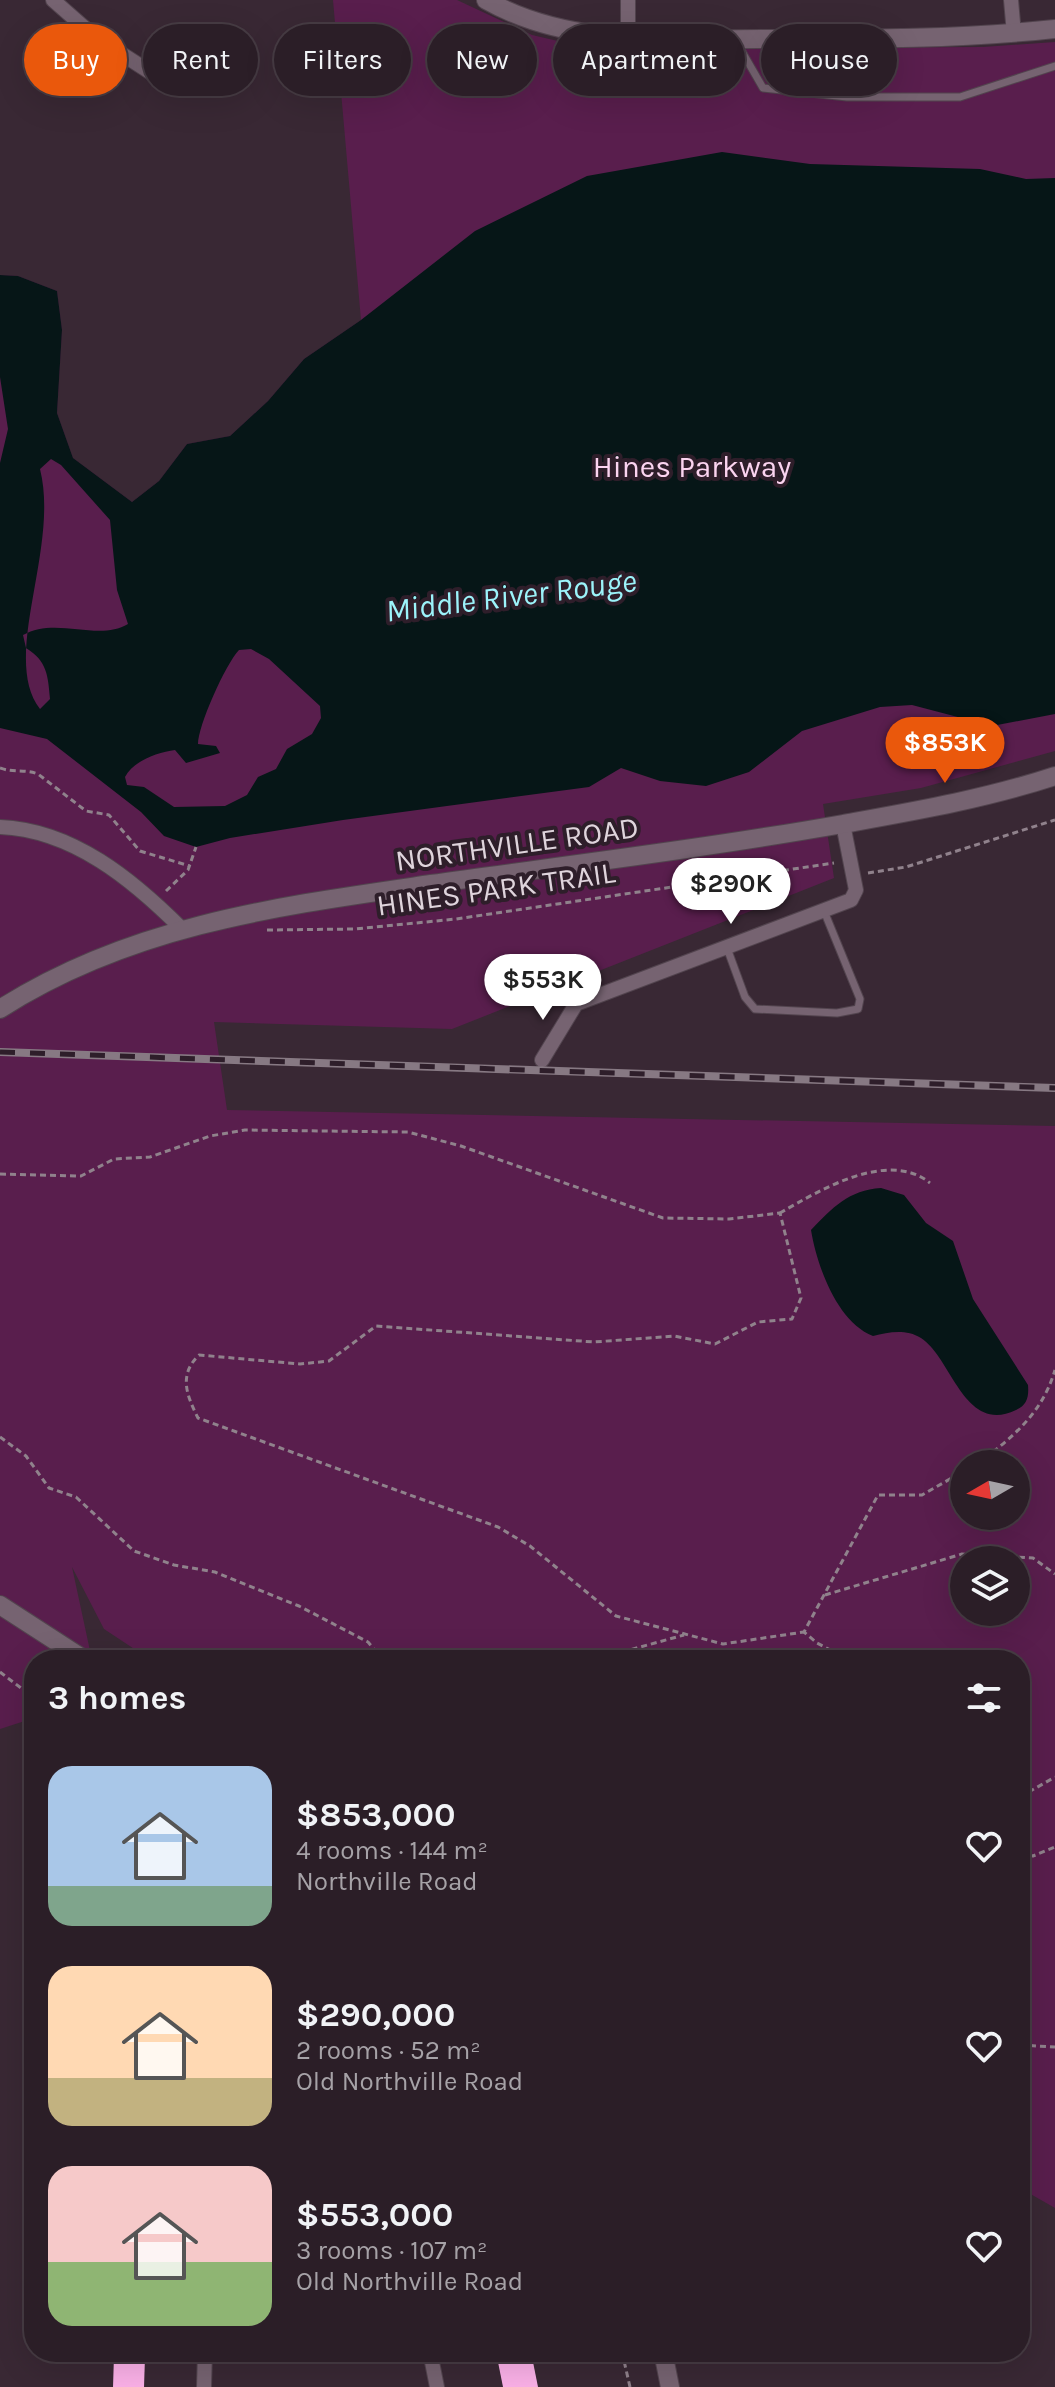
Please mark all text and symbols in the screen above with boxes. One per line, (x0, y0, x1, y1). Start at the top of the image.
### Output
chip: Buy (24, 24, 127, 96)
chip: Rent (143, 24, 258, 96)
chip: Filters (274, 24, 411, 96)
chip: New (427, 24, 537, 96)
chip: Apartment (553, 24, 745, 96)
chip: House (761, 24, 897, 96)
park label: Hines Parkway (593, 449, 791, 485)
water label: Middle River Rouge (384, 562, 639, 630)
pin: $853K (889, 717, 1001, 785)
text: $853K (903, 727, 987, 758)
street label: NORTHVILLE ROAD (393, 809, 641, 879)
street label: HINES PARK TRAIL (374, 854, 618, 924)
pin: $290K (675, 858, 787, 926)
text: $290K (690, 868, 772, 899)
pin: $553K (487, 954, 599, 1022)
text: $553K (502, 964, 584, 995)
north arrow (950, 1450, 1030, 1530)
map controls (950, 1450, 1030, 1626)
button: layers (950, 1546, 1030, 1626)
icon: filters (962, 1676, 1006, 1720)
text: 3 homes (48, 1678, 186, 1718)
text: $853,000 (296, 1795, 455, 1835)
icon: home (112, 1798, 208, 1894)
icon: heart (962, 1824, 1006, 1868)
text: 4 rooms · 144 m² (296, 1835, 488, 1866)
text: Northville Road (296, 1866, 478, 1897)
text: $290,000 (296, 1995, 455, 2035)
icon: home (112, 1998, 208, 2094)
icon: heart (962, 2024, 1006, 2068)
text: 2 rooms · 52 m² (296, 2035, 481, 2066)
text: Old Northville Road (296, 2066, 523, 2097)
text: $553,000 (296, 2195, 453, 2235)
icon: home (112, 2198, 208, 2294)
icon: heart (962, 2224, 1006, 2268)
text: 3 rooms · 107 m² (296, 2235, 487, 2266)
text: Old Northville Road (296, 2266, 523, 2297)

